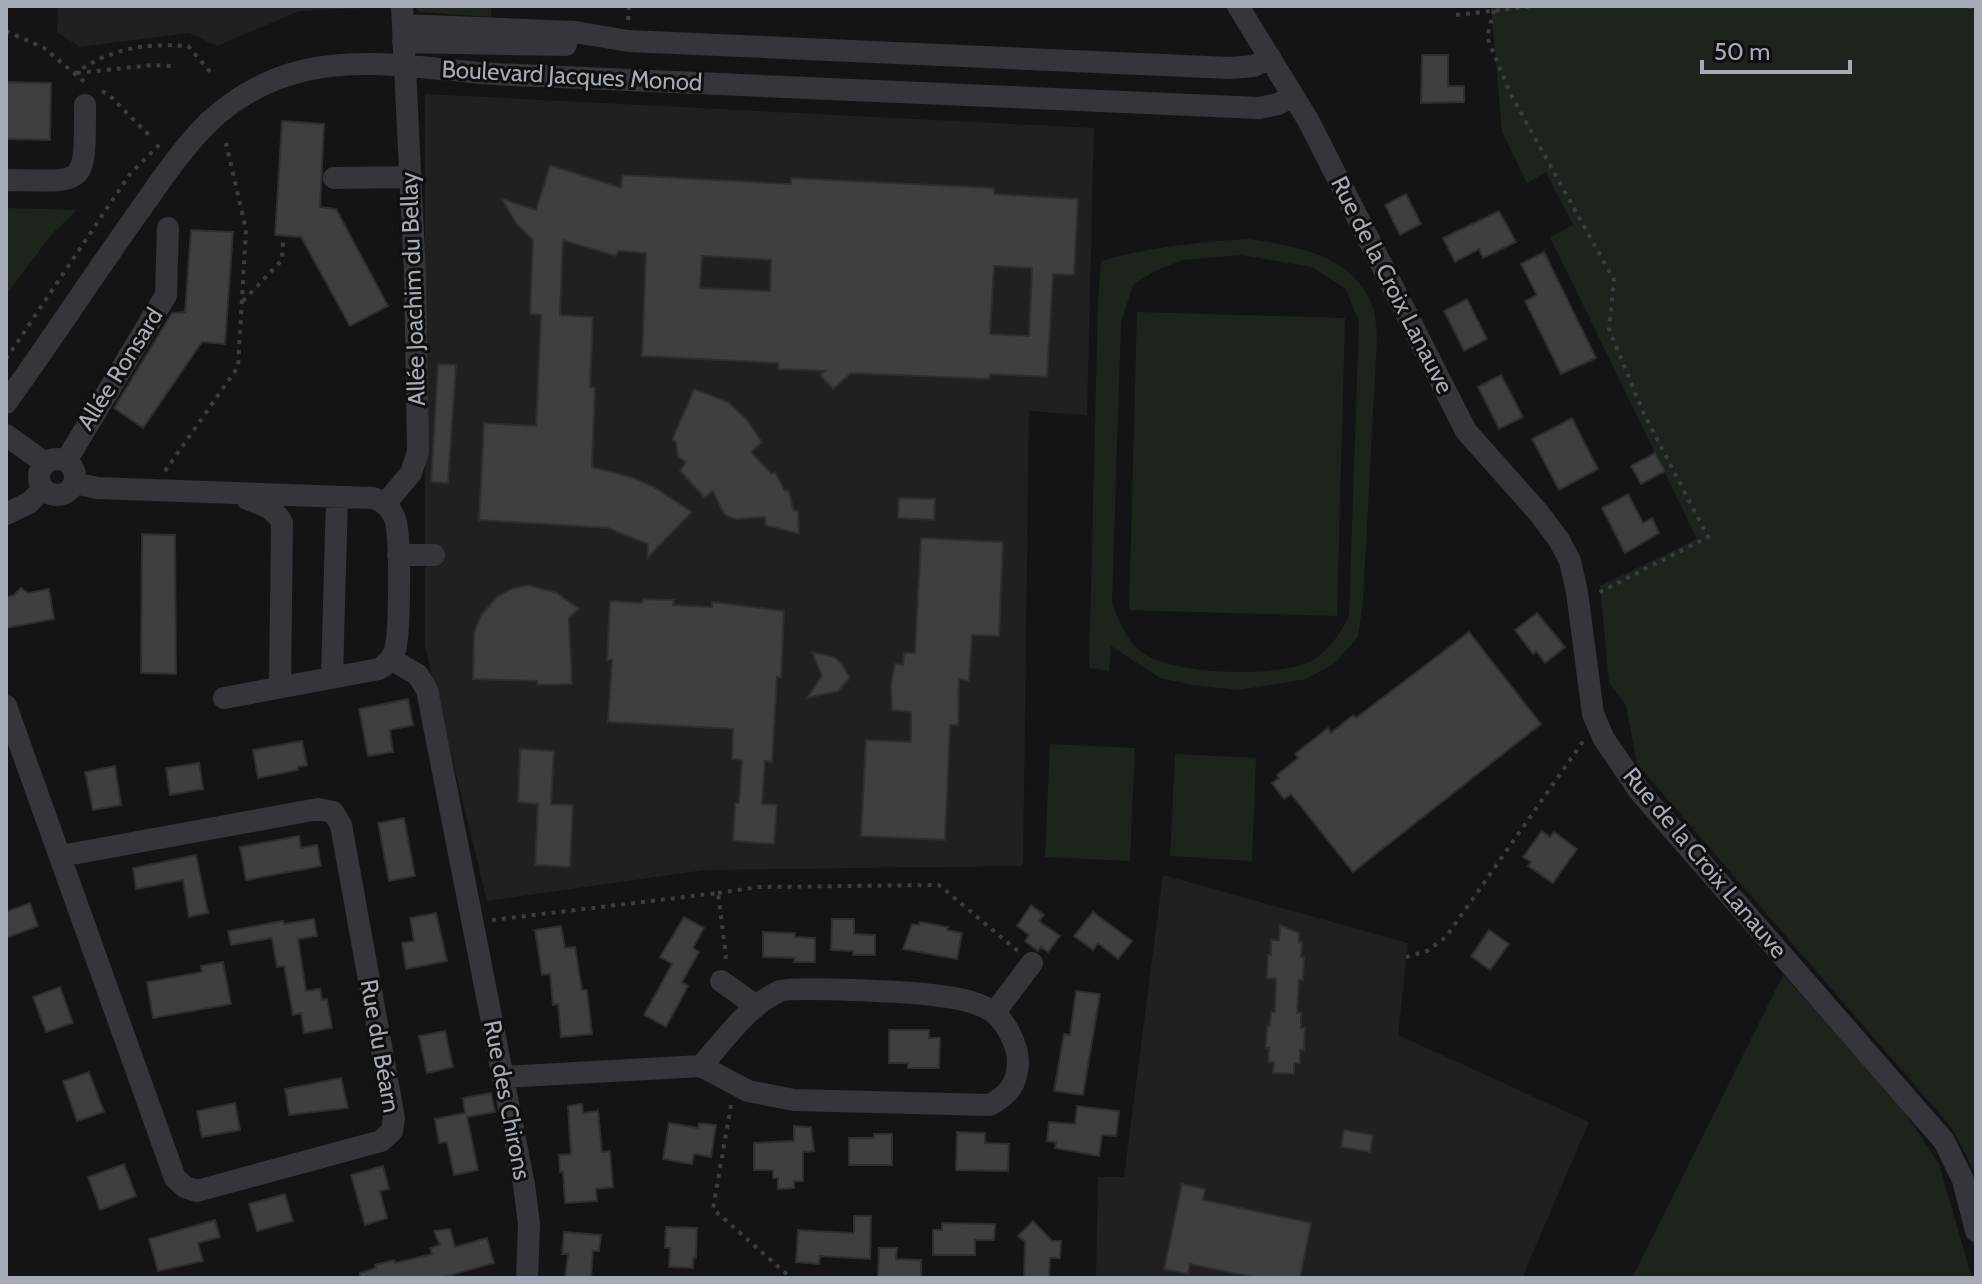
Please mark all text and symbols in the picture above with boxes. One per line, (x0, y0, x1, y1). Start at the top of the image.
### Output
scale bar (1702, 24, 1850, 74)
text: 50 m (1714, 37, 1770, 66)
street label: Boulevard Jacques Monod (441, 54, 703, 97)
street label: Rue de la Croix Lanauve (1325, 171, 1460, 398)
street label: Allée Joachim du Bellay (394, 172, 431, 407)
street label: Allée Ronsard (71, 302, 169, 435)
street label: Rue de la Croix Lanauve (1617, 761, 1794, 964)
street label: Rue du Béarn (355, 977, 406, 1115)
street label: Rue des Chirons (478, 1018, 537, 1182)

